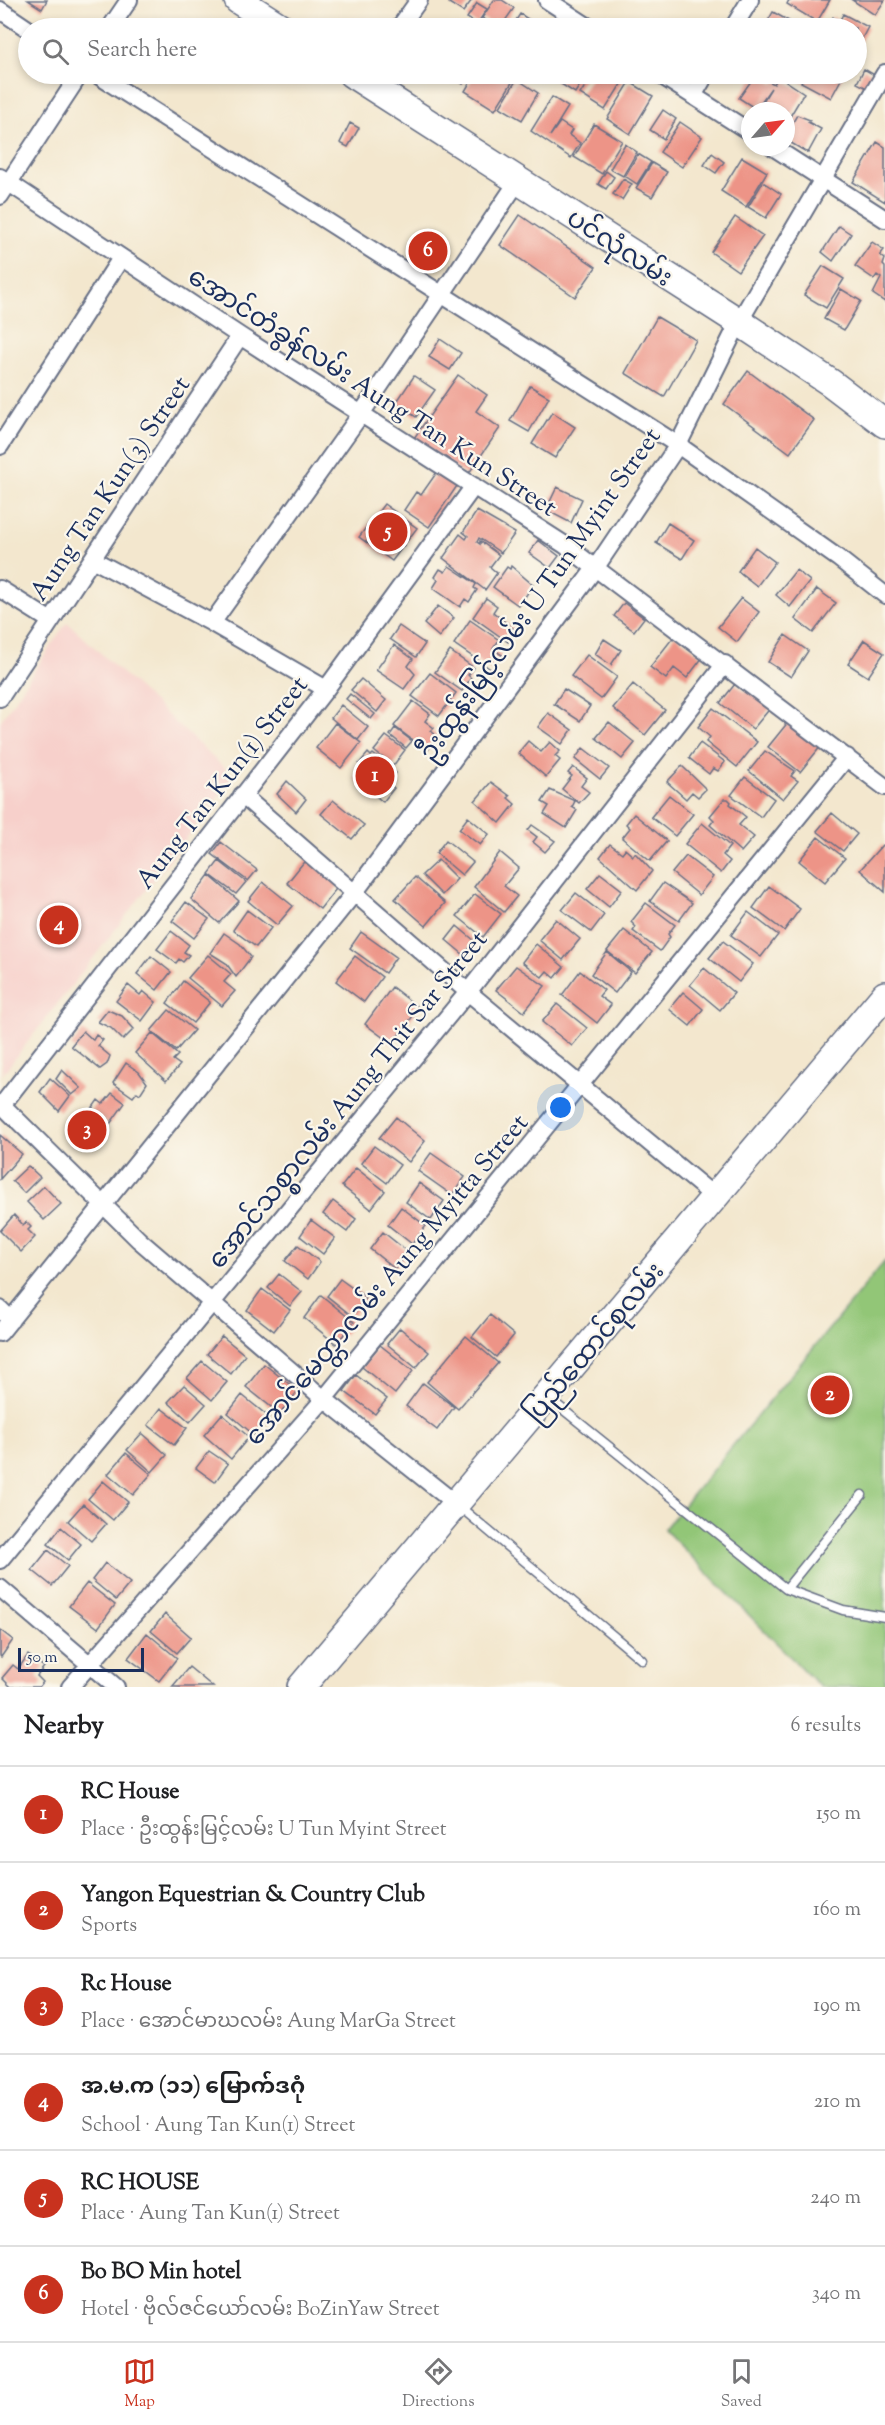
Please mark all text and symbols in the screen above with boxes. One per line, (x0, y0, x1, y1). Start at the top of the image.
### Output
search box (18, 18, 867, 84)
icon: search (39, 35, 72, 68)
text: Search here (87, 35, 197, 67)
north arrow (741, 102, 795, 156)
street label: ပင်လုံလမ်း (558, 200, 679, 297)
pin: 6 (408, 228, 448, 274)
street label: အောင်တံခွန်လမ်း Aung Tan Kun Street (180, 259, 564, 527)
street label: Aung Tan Kun(3) Street (22, 369, 200, 609)
street label: ဦးထွန်းမြင့်လမ်း U Tun Myint Street (410, 420, 671, 770)
pin: 5 (368, 510, 408, 554)
street label: Aung Tan Kun(1) Street (128, 669, 318, 898)
pin: 1 (356, 754, 394, 798)
pin: 4 (40, 902, 78, 948)
street label: အောင်သစ္စာလမ်း Aung Thit Sar Street (200, 923, 498, 1278)
your location (546, 1093, 575, 1122)
street label: အောင်မေတ္တာလမ်း Aung Myitta Street (237, 1106, 538, 1455)
pin: 3 (68, 1108, 106, 1152)
street label: ပြည်ထောင်စုလမ်း (517, 1255, 674, 1432)
pin: 2 (810, 1372, 850, 1418)
scale bar (18, 1645, 144, 1672)
text: 50 m (27, 1647, 58, 1670)
text: Nearby (24, 1708, 104, 1745)
text: 6 results (791, 1712, 861, 1741)
text: RC House (81, 1777, 180, 1809)
text: 1 (40, 1800, 47, 1829)
text: 150 m (816, 1800, 861, 1829)
text: Place · ဦးထွန်းမြင့်လမ်း U Tun Myint Street (81, 1816, 447, 1845)
text: Yangon Equestrian & Country Club (81, 1880, 425, 1912)
text: 2 (39, 1896, 48, 1925)
text: 160 m (813, 1896, 861, 1925)
text: Sports (81, 1912, 137, 1941)
text: Rc House (81, 1969, 172, 2001)
text: 3 (39, 1992, 48, 2021)
text: 190 m (813, 1992, 861, 2021)
text: Place · အောင်မာဃလမ်း Aung MarGa Street (81, 2008, 456, 2037)
text: အ.မ.က (၁၁) မြောက်ဒဂုံ (81, 2072, 305, 2104)
text: 4 (38, 2088, 49, 2117)
text: 210 m (814, 2088, 861, 2117)
text: School · Aung Tan Kun(1) Street (81, 2112, 355, 2141)
text: RC HOUSE (81, 2168, 199, 2200)
text: 5 (40, 2184, 47, 2213)
text: 240 m (810, 2184, 861, 2213)
text: Place · Aung Tan Kun(1) Street (81, 2200, 340, 2229)
text: Bo BO Min hotel (81, 2257, 241, 2289)
text: 6 (39, 2280, 48, 2309)
text: 340 m (812, 2280, 861, 2309)
text: Hotel · ဗိုလ်ဇင်ယော်လမ်း BoZinYaw Street (81, 2296, 440, 2325)
tab: Map (123, 2355, 156, 2414)
tab: Directions (402, 2355, 475, 2414)
tab: Saved (721, 2355, 762, 2414)

